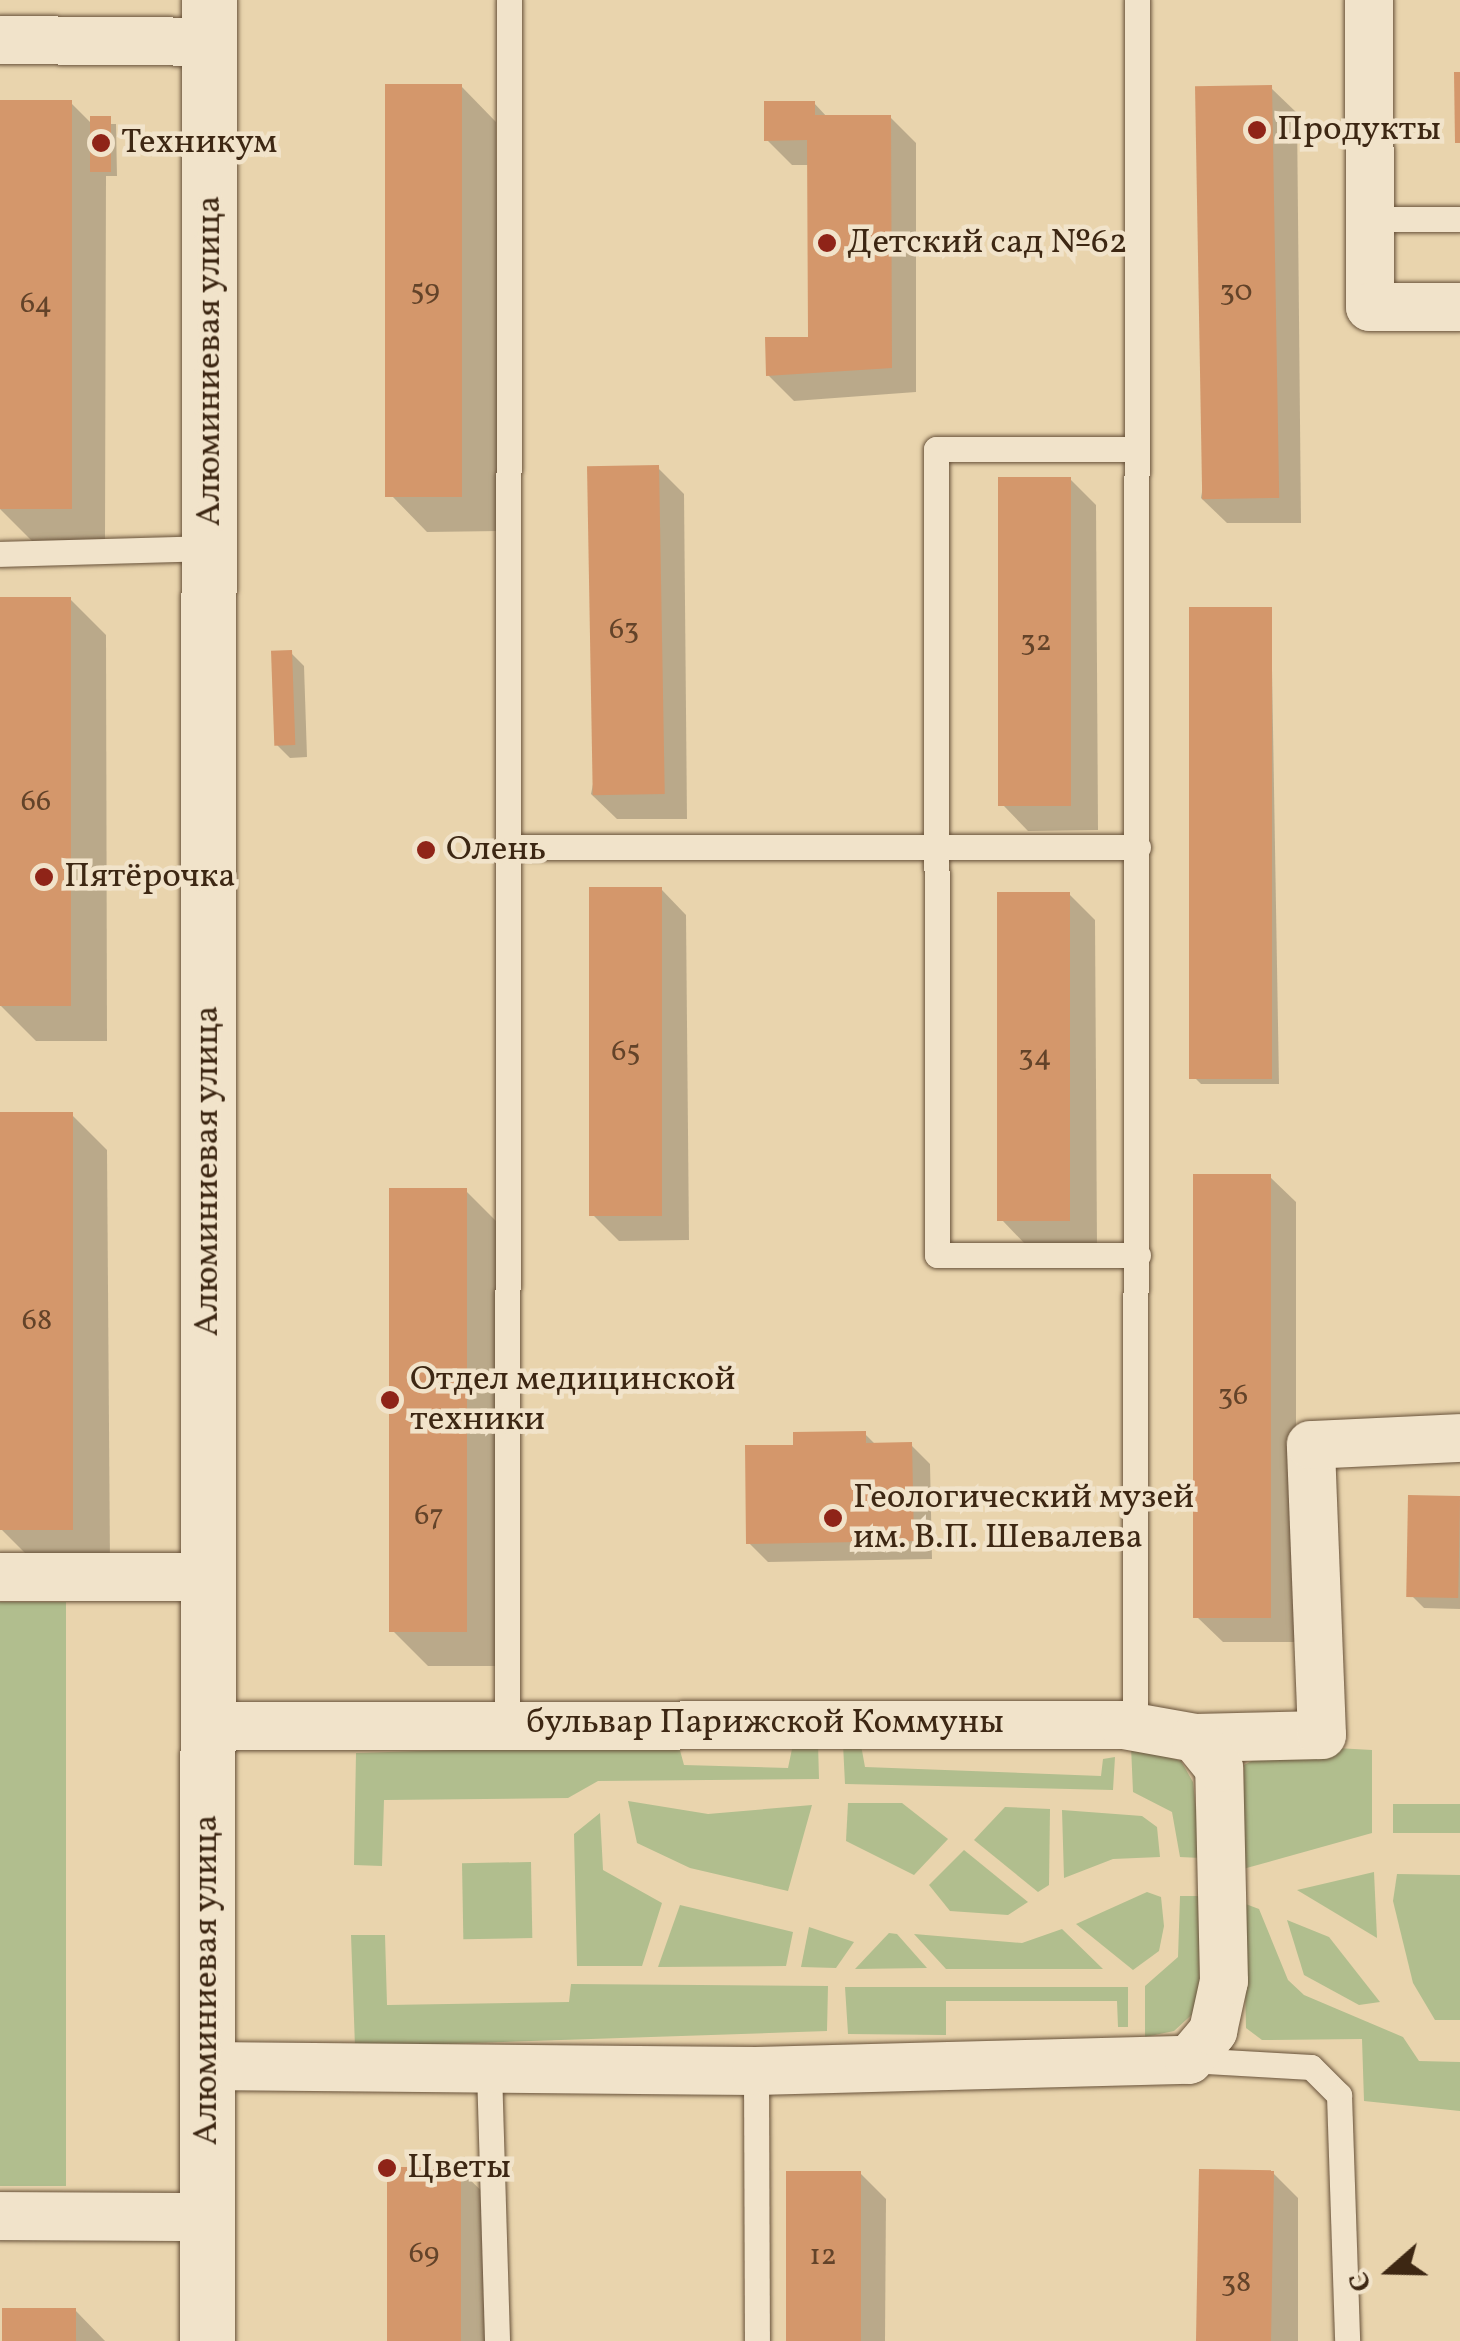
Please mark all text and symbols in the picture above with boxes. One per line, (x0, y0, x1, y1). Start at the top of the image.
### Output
place label: Продукты (1277, 109, 1441, 151)
marker: Продукты (1246, 119, 1268, 141)
place label: Техникум (121, 122, 277, 164)
marker: Техникум (90, 132, 112, 154)
street label: Алюминиевая улица (189, 195, 231, 527)
place label: Детский сад №62 (847, 222, 1127, 264)
marker: Детский сад №62 (816, 232, 838, 254)
house number: 59 (410, 273, 440, 309)
house number: 30 (1220, 274, 1252, 310)
house number: 64 (20, 286, 52, 322)
house number: 63 (609, 612, 639, 648)
house number: 32 (1020, 624, 1052, 660)
house number: 66 (21, 784, 51, 820)
place label: Олень (446, 829, 546, 871)
marker: Олень (415, 839, 437, 861)
place label: Пятёрочка (64, 856, 236, 898)
marker: Пятёрочка (33, 866, 55, 888)
street label: Алюминиевая улица (187, 1005, 229, 1337)
house number: 65 (611, 1034, 641, 1070)
house number: 34 (1018, 1039, 1052, 1075)
house number: 68 (22, 1303, 52, 1339)
place label: Отдел медицинской техники (410, 1359, 736, 1441)
house number: 36 (1218, 1378, 1248, 1414)
marker: Отдел медицинской техники (379, 1389, 401, 1411)
place label: Геологический музей им. В.П. Шевалева (853, 1477, 1194, 1559)
house number: 67 (414, 1498, 444, 1534)
marker: Геологический музей им. В.П. Шевалева (822, 1507, 844, 1529)
street label: бульвар Парижской Коммуны (526, 1702, 1004, 1744)
street label: Алюминиевая улица (186, 1814, 228, 2146)
place label: Цветы (407, 2147, 511, 2189)
marker: Цветы (376, 2157, 398, 2179)
north arrow (1340, 2221, 1440, 2321)
house number: 69 (409, 2236, 439, 2272)
house number: 12 (809, 2238, 837, 2274)
house number: 38 (1221, 2265, 1251, 2301)
text: С (1340, 2266, 1383, 2297)

